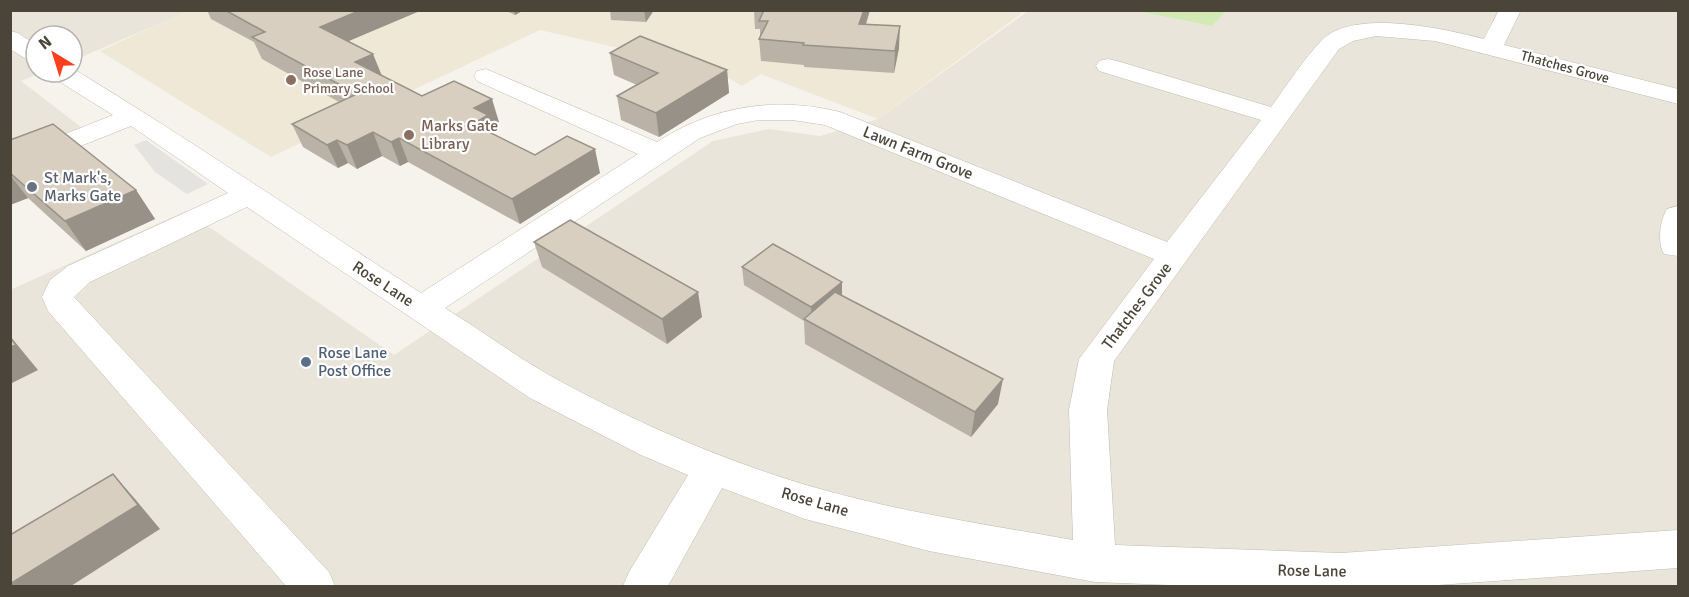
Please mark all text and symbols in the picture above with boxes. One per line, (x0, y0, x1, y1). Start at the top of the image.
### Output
north arrow (24, 24, 84, 84)
text: N (35, 32, 56, 54)
street label: Thatches Grove (1519, 47, 1611, 87)
place label: Rose Lane Primary School (303, 64, 394, 97)
marker: Rose Lane Primary School (284, 73, 298, 87)
place label: Marks Gate Library (421, 116, 498, 154)
street label: Lawn Farm Grove (860, 122, 976, 184)
marker: Marks Gate Library (402, 128, 416, 142)
place label: St Mark's, Marks Gate (44, 168, 121, 206)
marker: St Mark's, Marks Gate (25, 180, 39, 194)
street label: Rose Lane (348, 257, 418, 311)
street label: Thatches Grove (1098, 259, 1176, 353)
place label: Rose Lane Post Office (318, 343, 391, 381)
marker: Rose Lane Post Office (299, 355, 313, 369)
street label: Rose Lane (779, 483, 851, 521)
street label: Rose Lane (1277, 560, 1347, 582)

